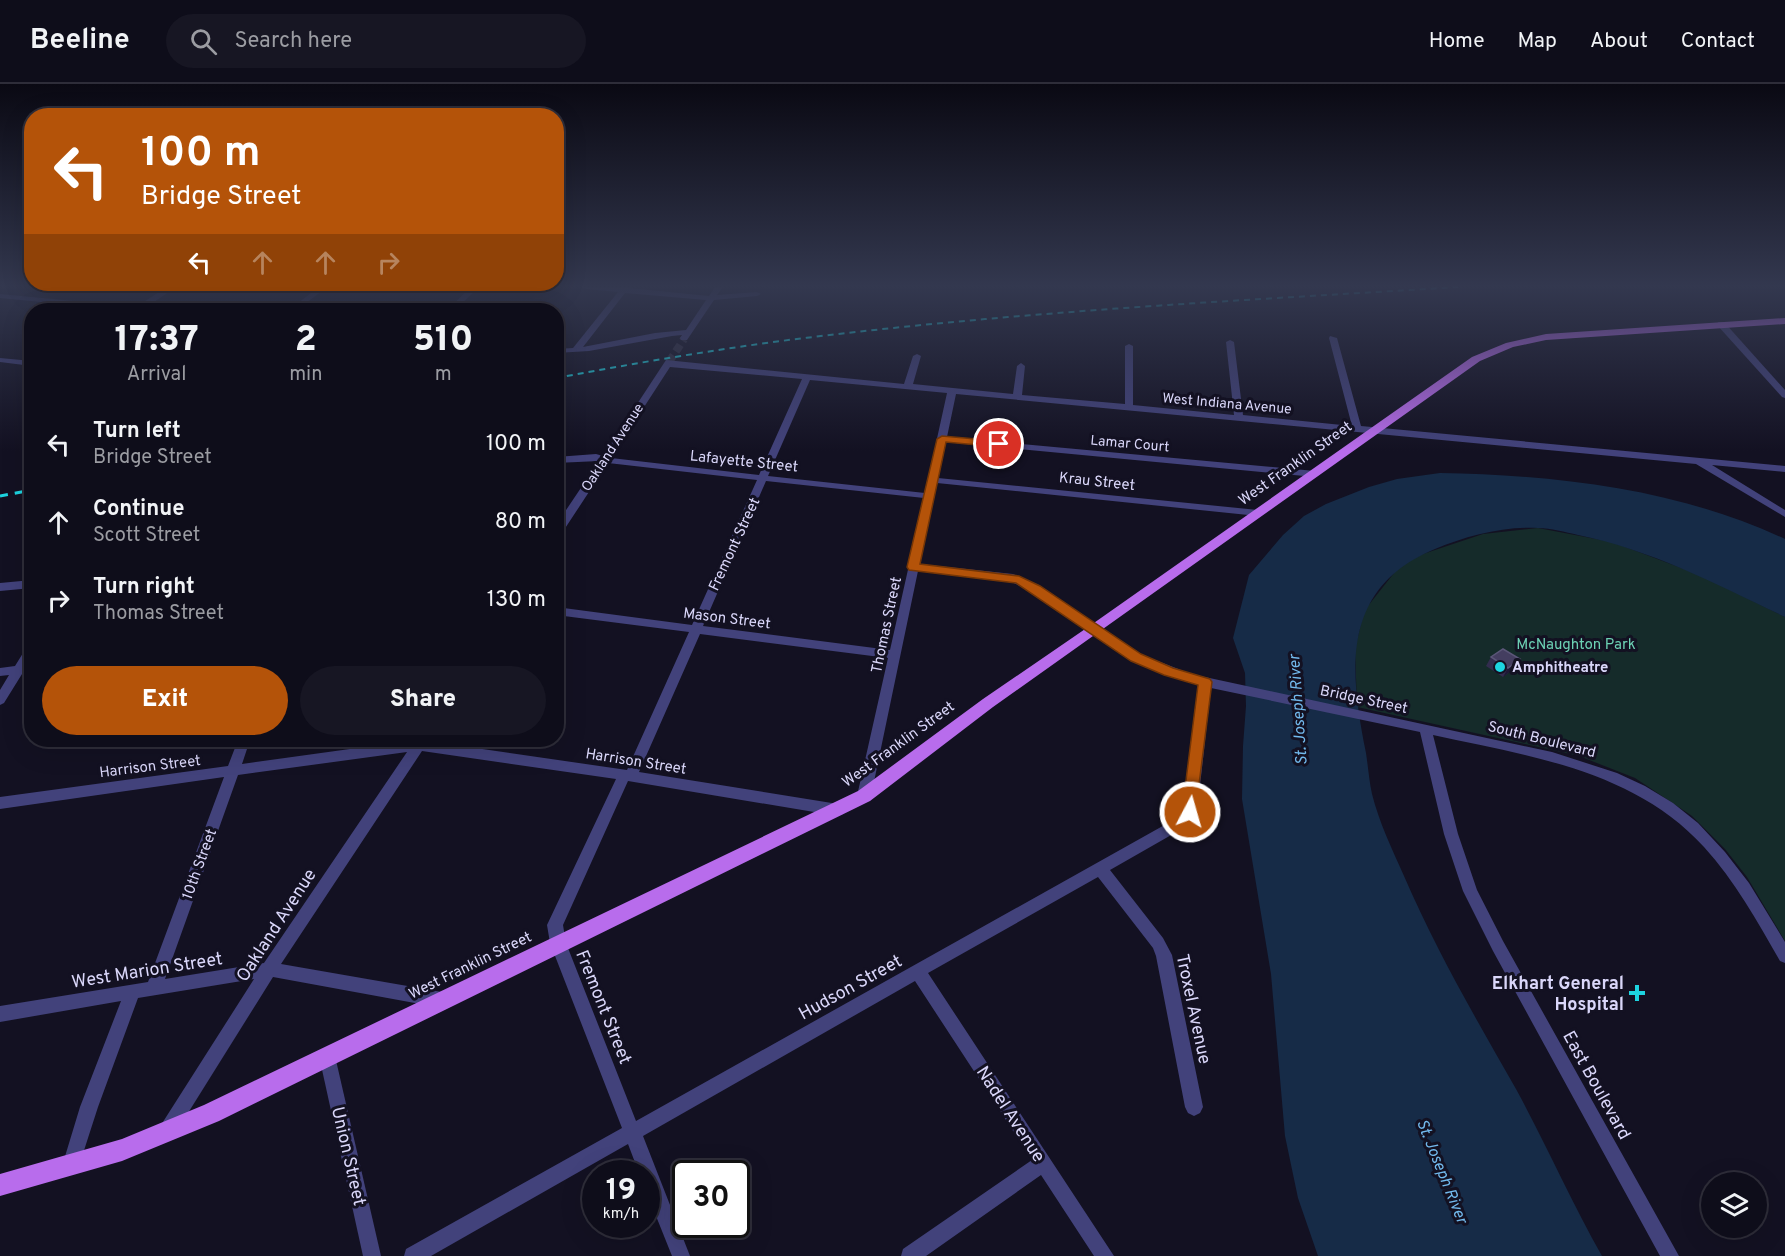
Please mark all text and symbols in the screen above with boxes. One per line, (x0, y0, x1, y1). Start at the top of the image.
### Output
search box (166, 14, 586, 68)
text: Beeline (30, 23, 130, 59)
icon: search (187, 25, 220, 58)
text: Search here (235, 28, 352, 55)
text: Home (1429, 28, 1485, 55)
text: Map (1518, 28, 1557, 55)
text: About (1590, 28, 1648, 55)
text: Contact (1681, 28, 1755, 55)
text: 100 m (141, 128, 260, 181)
icon: left (42, 132, 120, 210)
text: Bridge Street (141, 180, 301, 214)
icon: left (183, 246, 216, 279)
icon: ahead (246, 246, 279, 279)
icon: ahead (309, 246, 342, 279)
icon: right (372, 246, 405, 279)
text: 17:37 (115, 318, 199, 364)
text: 2 (295, 318, 317, 364)
text: 510 (413, 318, 473, 364)
text: Arrival (127, 362, 186, 388)
text: min (289, 362, 322, 388)
text: m (435, 362, 452, 388)
street label: West Indiana Avenue (1162, 390, 1292, 419)
street label: Oakland Avenue (578, 401, 648, 495)
text: Turn left (93, 418, 181, 445)
pin (973, 418, 1024, 469)
street label: West Franklin Street (1235, 418, 1356, 511)
icon: arrive (982, 427, 1015, 460)
icon: left (42, 428, 75, 461)
text: 100 m (486, 431, 546, 458)
street label: Lamar Court (1090, 433, 1170, 456)
text: Bridge Street (93, 445, 212, 471)
street label: Lafayette Street (689, 447, 799, 478)
street label: Krau Street (1058, 469, 1136, 496)
street label: Fremont Street (705, 495, 765, 594)
text: Continue (93, 496, 184, 523)
icon: ahead (42, 506, 75, 539)
text: 80 m (495, 509, 546, 536)
text: Scott Street (93, 523, 200, 549)
text: Turn right (93, 574, 195, 601)
street label: Thomas Street (868, 575, 907, 675)
icon: right (42, 584, 75, 617)
text: 130 m (487, 587, 546, 614)
text: Thomas Street (93, 601, 224, 627)
street label: Mason Street (682, 605, 772, 634)
park label: McNaughton Park (1516, 636, 1636, 655)
water label: St. Joseph River (1285, 652, 1313, 766)
place label: Amphitheatre (1512, 659, 1608, 678)
marker: Amphitheatre (1493, 660, 1507, 674)
button: Exit (42, 666, 288, 735)
button: Share (300, 666, 546, 735)
street label: Bridge Street (1318, 682, 1409, 719)
street label: West Franklin Street (839, 698, 959, 792)
street label: South Boulevard (1486, 718, 1598, 763)
street label: Harrison Street (584, 745, 688, 780)
street label: Harrison Street (98, 752, 202, 783)
position arrow (1158, 780, 1222, 844)
street label: 10th Street (179, 827, 222, 902)
street label: Oakland Avenue (232, 865, 322, 987)
street label: West Franklin Street (406, 928, 535, 1004)
street label: Fremont Street (569, 947, 636, 1068)
street label: West Marion Street (70, 948, 224, 995)
street label: Hudson Street (795, 950, 907, 1026)
street label: Troxel Avenue (1170, 952, 1215, 1066)
place label: Elkhart General Hospital (1492, 973, 1624, 1017)
marker: Elkhart General Hospital (1628, 984, 1646, 1002)
street label: East Boulevard (1556, 1027, 1635, 1144)
street label: Nadel Avenue (970, 1062, 1049, 1167)
street label: Union Street (325, 1105, 370, 1208)
water label: St. Joseph River (1411, 1117, 1472, 1229)
speed limit sign: 30 (672, 1160, 750, 1238)
map controls (1701, 1172, 1767, 1238)
button: layers (1701, 1172, 1767, 1238)
text: 19 (606, 1173, 636, 1210)
text: km/h (603, 1205, 639, 1224)

